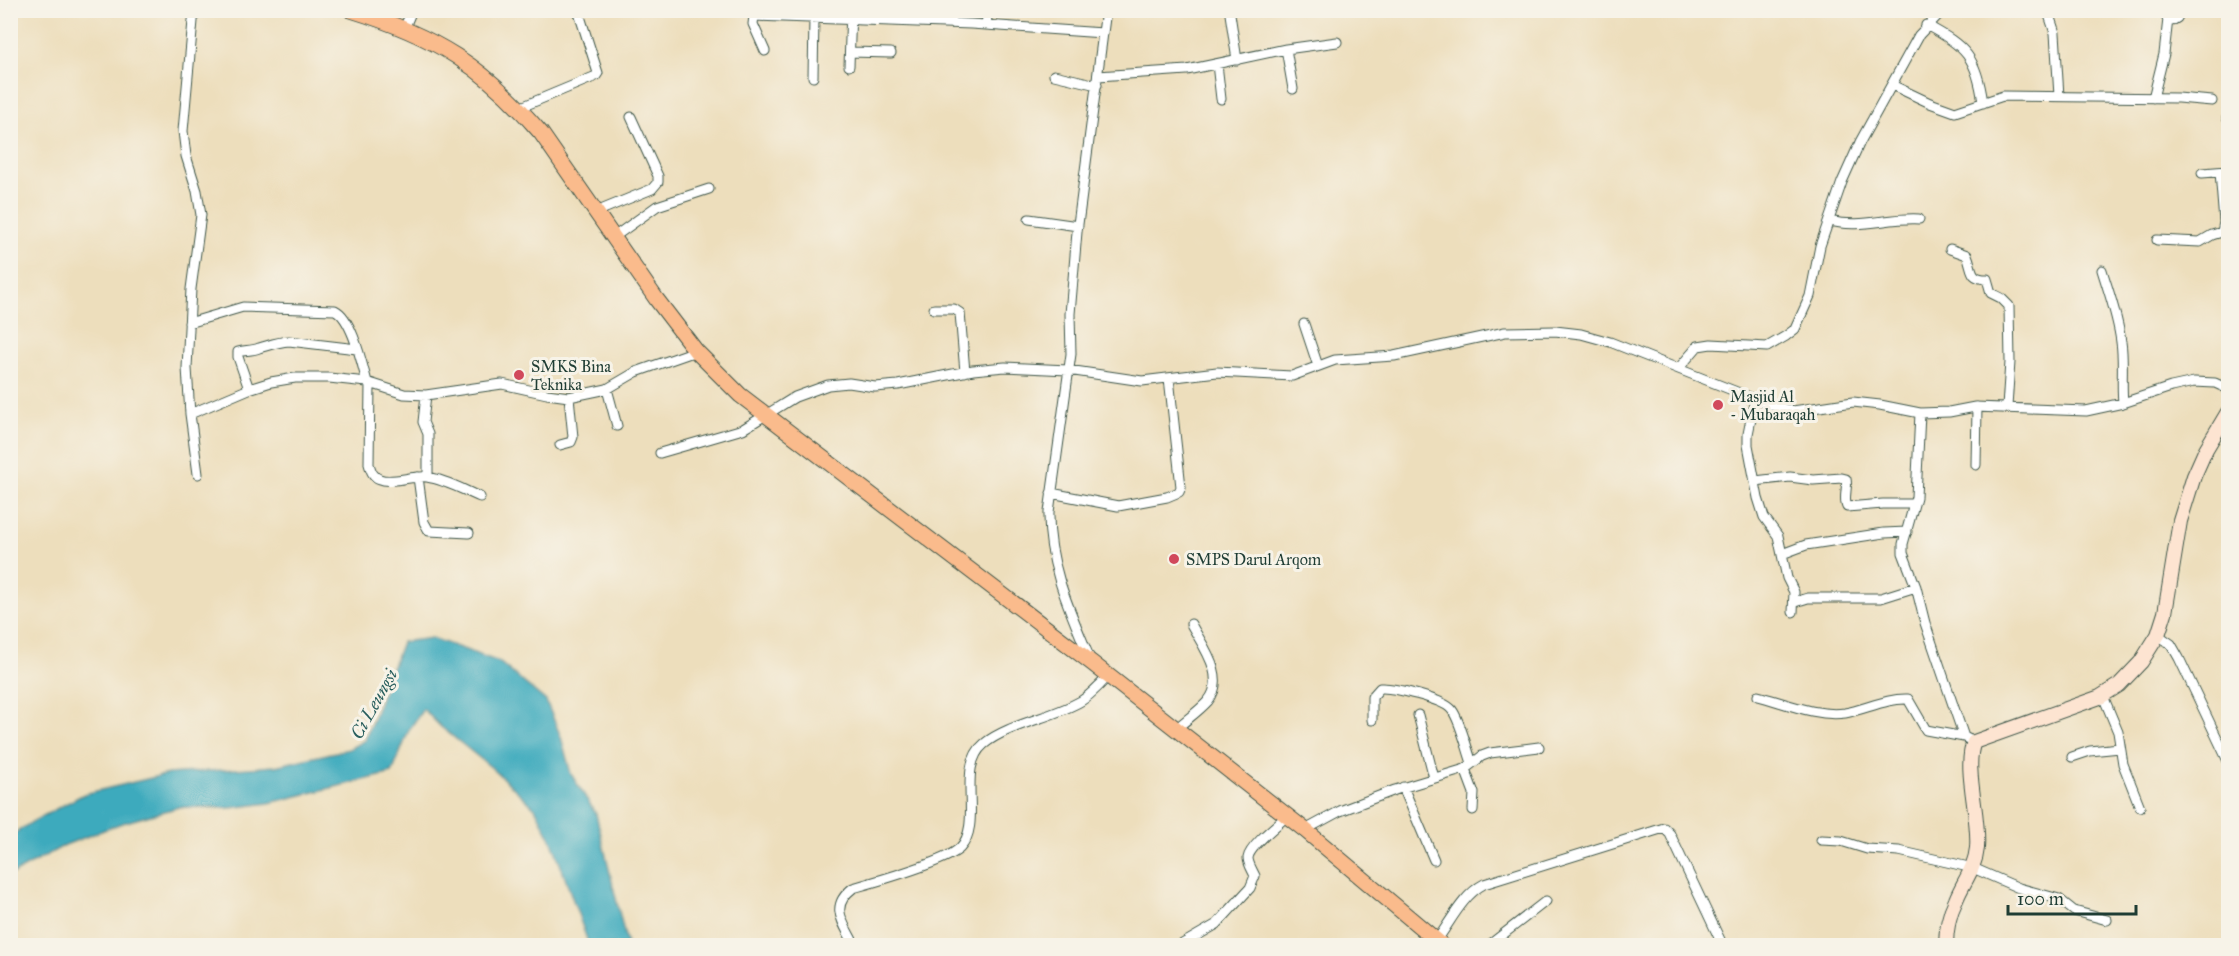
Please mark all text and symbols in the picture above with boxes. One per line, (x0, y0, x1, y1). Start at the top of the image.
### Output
place label: SMKS Bina Teknika (531, 357, 611, 394)
marker: SMKS Bina Teknika (512, 368, 526, 382)
place label: Masjid Al - Mubaraqah (1730, 387, 1816, 425)
marker: Masjid Al - Mubaraqah (1711, 398, 1725, 412)
place label: SMPS Darul Arqom (1186, 550, 1322, 570)
marker: SMPS Darul Arqom (1167, 552, 1181, 566)
water label: Ci Leungsi (346, 665, 402, 743)
scale bar (2008, 878, 2136, 916)
text: 100 m (2017, 888, 2064, 910)

